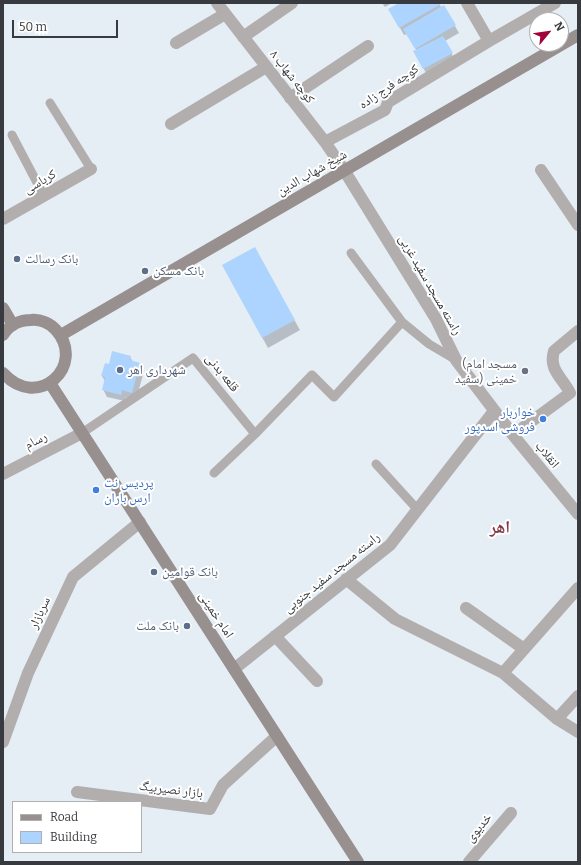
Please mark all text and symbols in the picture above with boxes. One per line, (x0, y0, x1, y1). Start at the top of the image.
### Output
scale bar (14, 12, 120, 38)
north arrow (529, 12, 569, 52)
text: 50 m (19, 20, 47, 34)
text: N (551, 20, 567, 33)
street label: کوچه شهاب ۸ (266, 47, 318, 107)
street label: کوچه فرج زاده (356, 61, 422, 113)
street label: شیخ شهاب الدین (274, 147, 350, 199)
street label: کرباسی (21, 166, 59, 198)
street label: راسته مسجد سفید غربی (395, 232, 465, 338)
place label: بانک رسالت (25, 251, 78, 267)
marker: بانک رسالت (12, 254, 22, 264)
place label: بانک مسکن (153, 263, 204, 279)
marker: بانک مسکن (140, 266, 150, 276)
street label: قلعه بدنی (202, 351, 242, 395)
place label: (مسجد امام خمینی (سفید (455, 356, 517, 387)
place label: شهرداری اهر (128, 362, 186, 378)
marker: شهرداری اهر (115, 365, 125, 375)
marker: (مسجد امام خمینی (سفید (520, 366, 530, 376)
place label: خواربار فروشی اسدپور (465, 404, 535, 435)
marker: خواربار فروشی اسدپور (538, 414, 548, 424)
street label: رسام (22, 429, 50, 453)
street label: انقلاب (532, 439, 562, 471)
place label: پردیس نت ارس باران (104, 475, 154, 506)
marker: پردیس نت ارس باران (91, 485, 101, 495)
district label: اهر (490, 518, 510, 538)
street label: راسته مسجد سفید جنوبی (281, 529, 383, 617)
place label: بانک قوامین (162, 564, 218, 580)
marker: بانک قوامین (149, 567, 159, 577)
street label: امام خمینی (195, 589, 237, 641)
street label: سربازار (26, 594, 54, 632)
place label: بانک ملت (136, 618, 179, 634)
marker: بانک ملت (182, 621, 192, 631)
street label: بازار نصیربیگ (138, 778, 204, 802)
legend (12, 801, 142, 853)
text: Road (50, 810, 78, 824)
street label: خدیوی (462, 810, 496, 846)
text: Building (50, 830, 97, 844)

